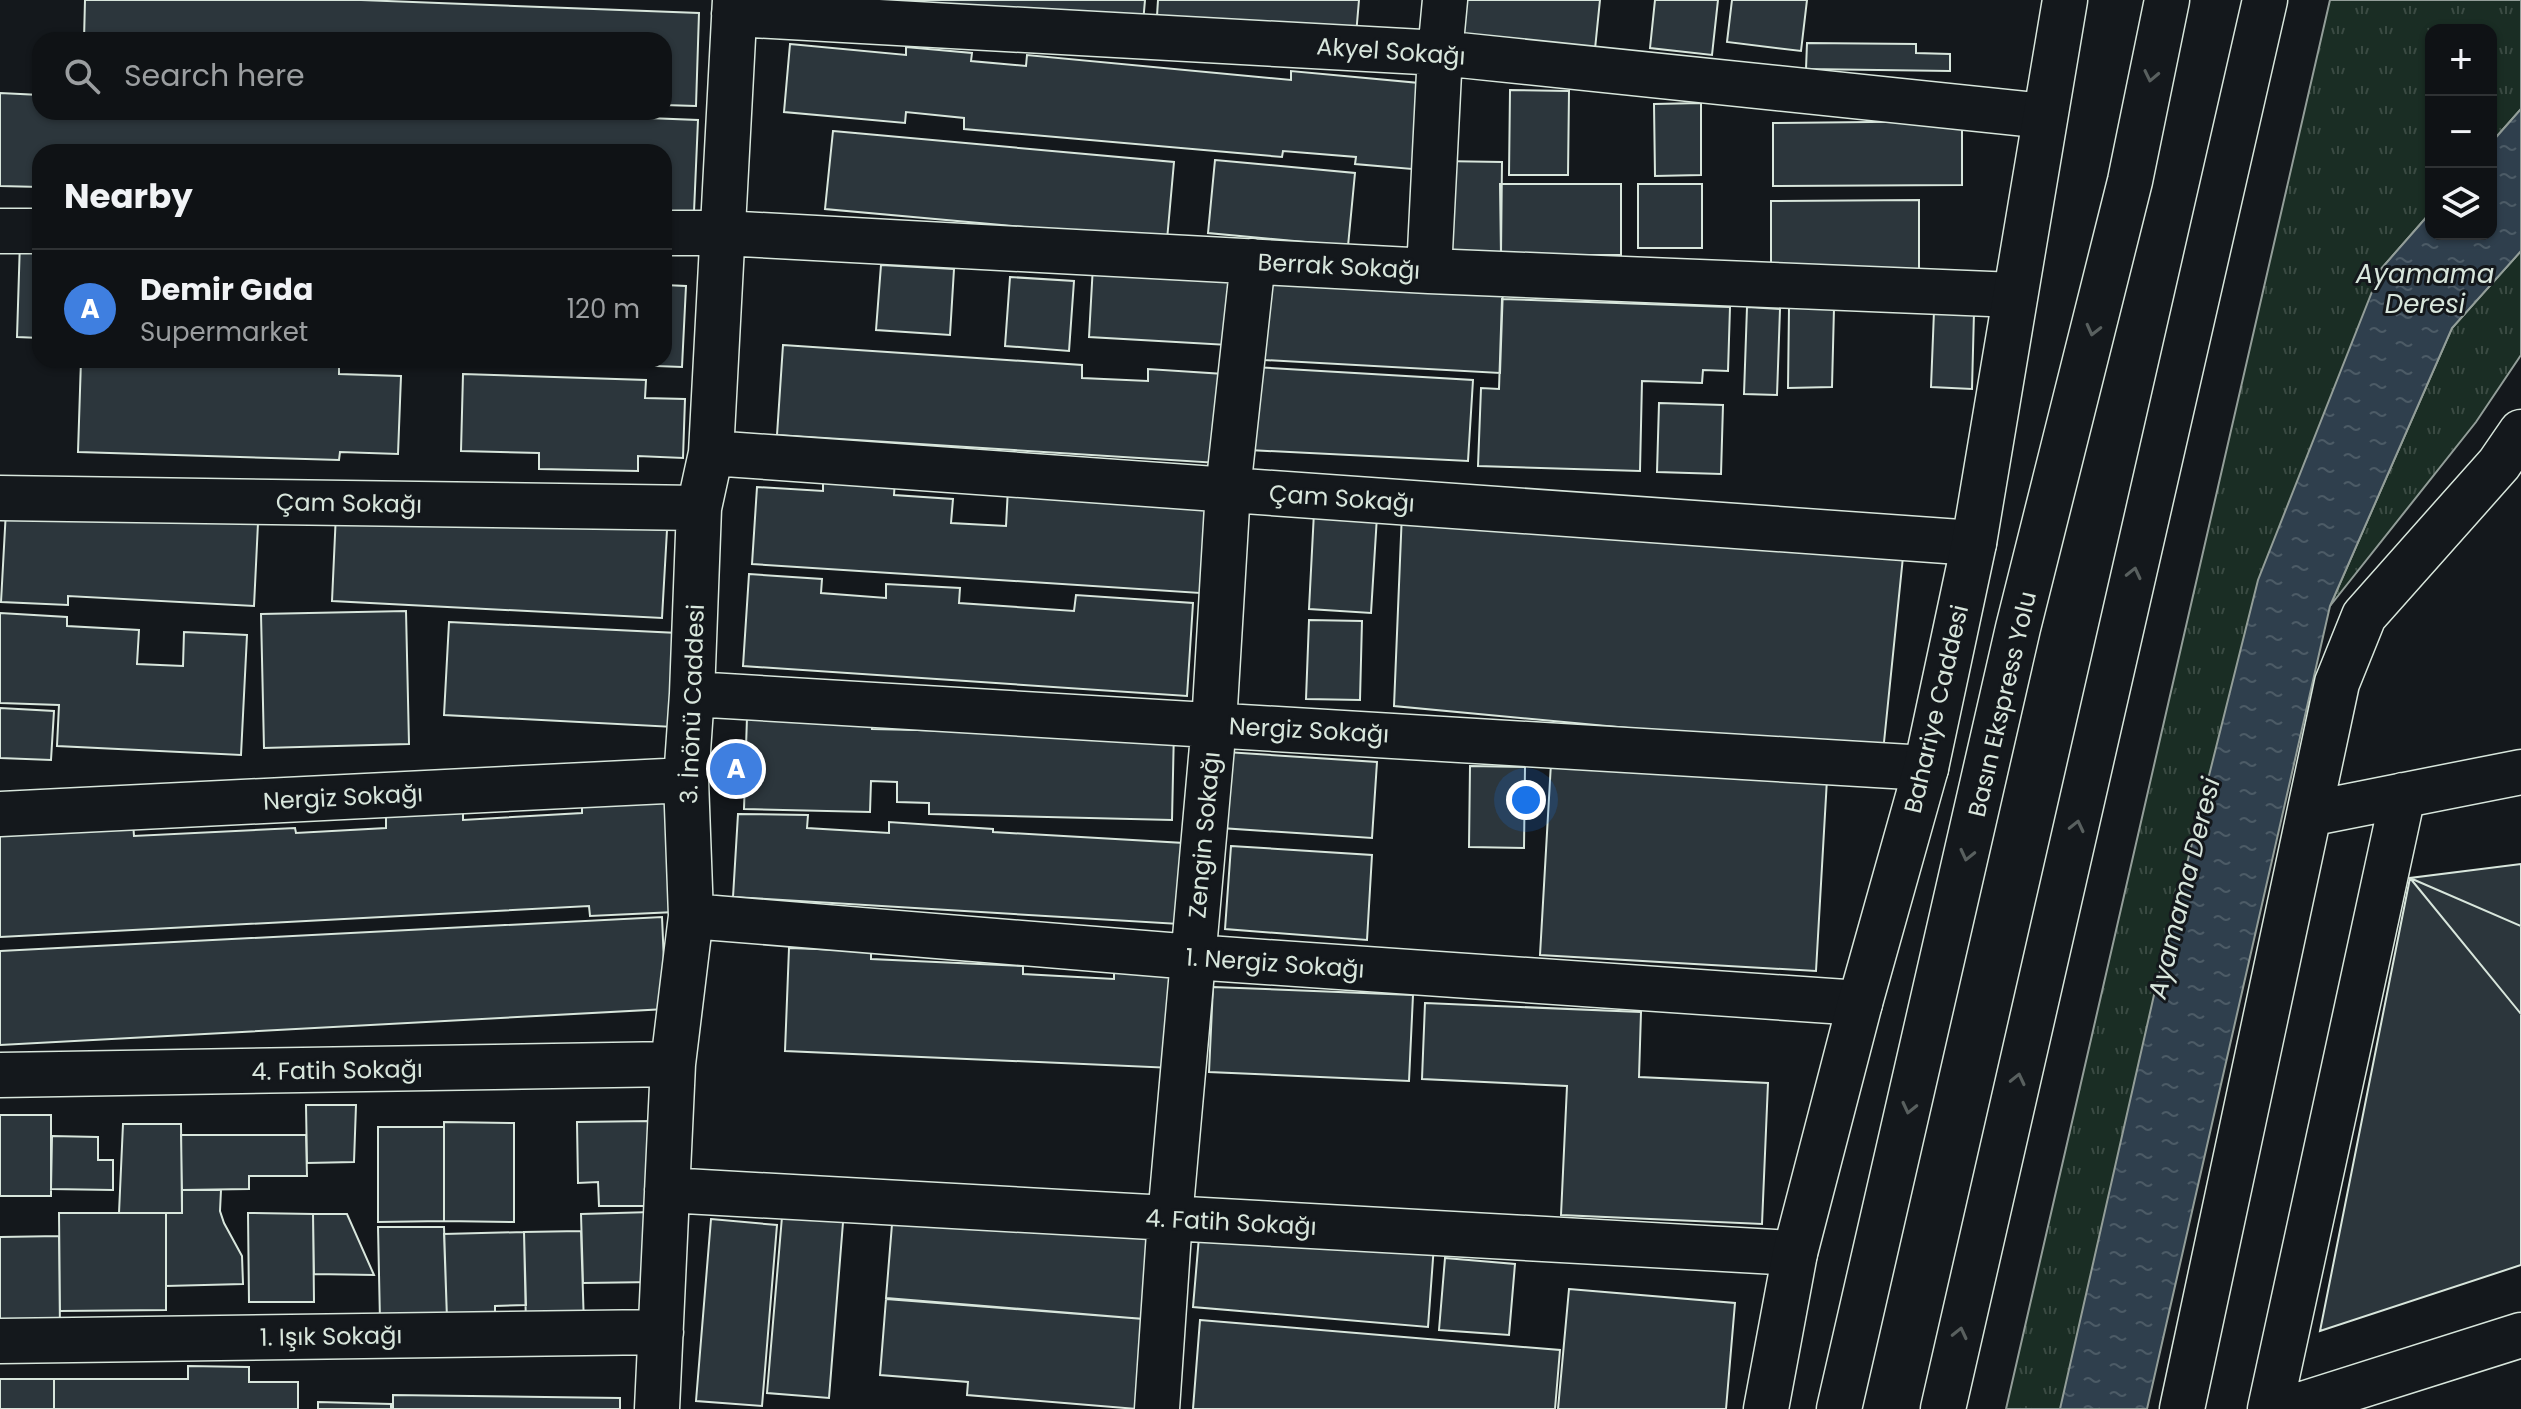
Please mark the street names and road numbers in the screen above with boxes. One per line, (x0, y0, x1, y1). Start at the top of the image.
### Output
street label: Akyel Sokağı (1315, 29, 1467, 73)
street label: Berrak Sokağı (1257, 245, 1421, 287)
street label: Çam Sokağı (1268, 476, 1416, 520)
street label: Çam Sokağı (276, 485, 422, 521)
street label: Basın Ekspress Yolu (1960, 588, 2044, 820)
street label: Bahariye Caddesi (1896, 602, 1976, 816)
street label: 3. İnönü Caddesi (672, 604, 712, 804)
street label: Nergiz Sokağı (1228, 709, 1390, 751)
street label: Zengin Sokağı (1180, 750, 1228, 920)
street label: Nergiz Sokağı (262, 776, 424, 818)
street label: 1. Nergiz Sokağı (1184, 940, 1366, 986)
street label: 4. Fatih Sokağı (251, 1052, 423, 1088)
street label: 4. Fatih Sokağı (1145, 1201, 1317, 1243)
street label: 1. Işık Sokağı (260, 1318, 402, 1354)

